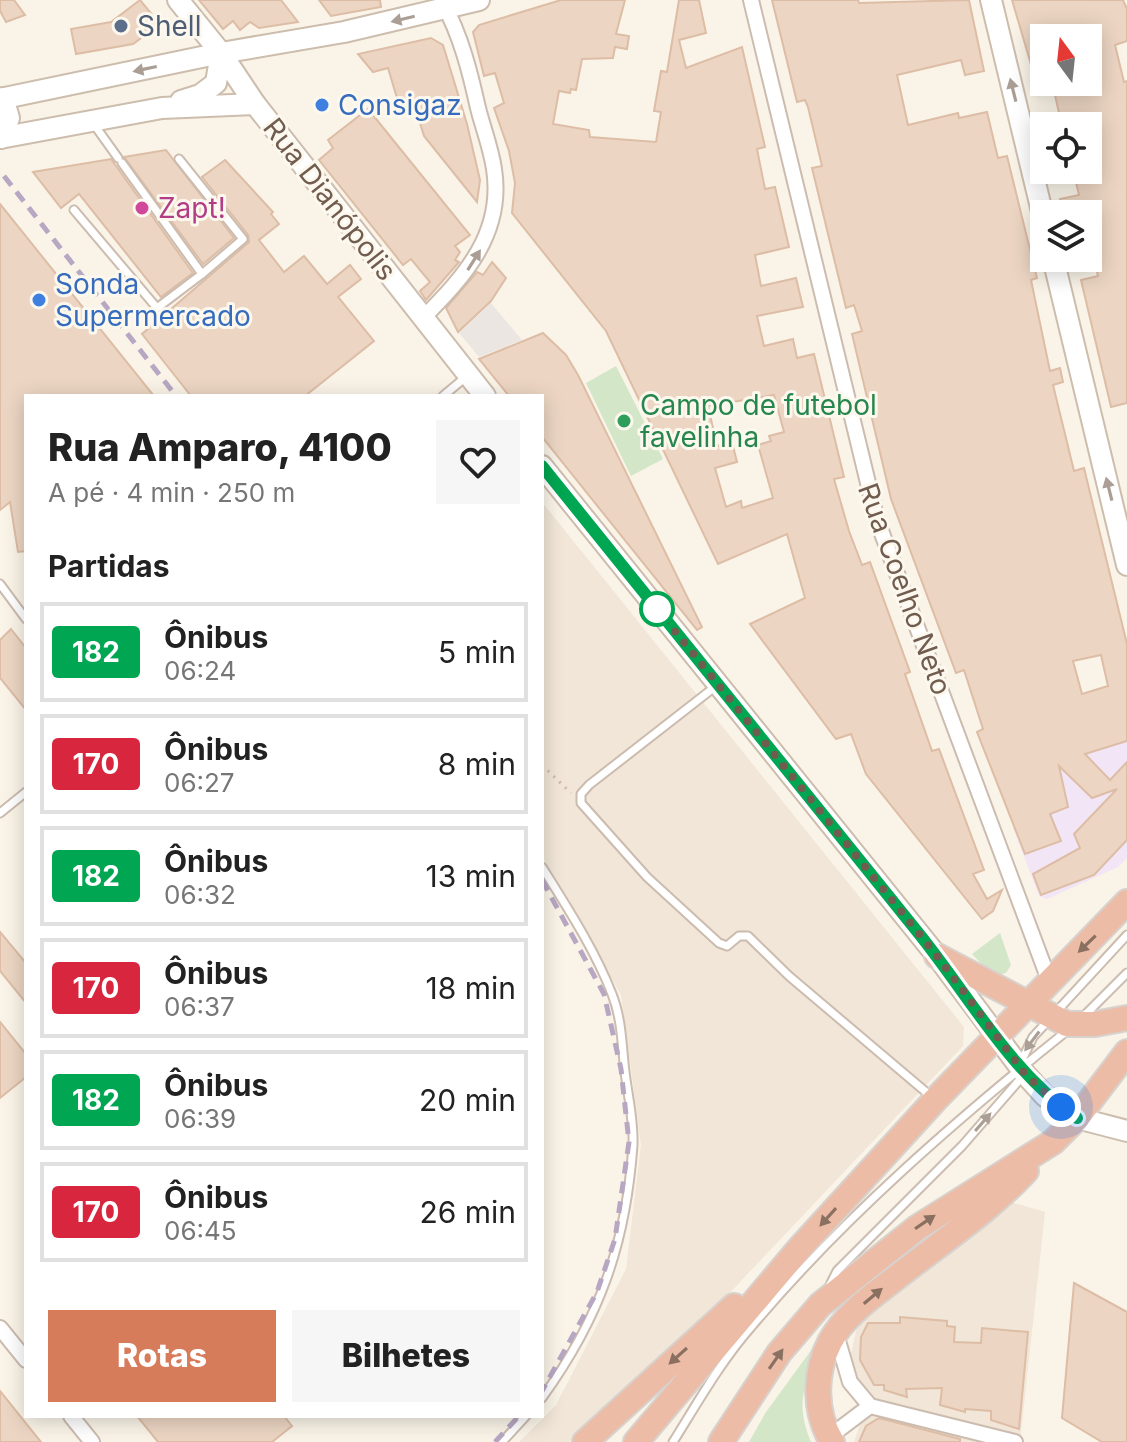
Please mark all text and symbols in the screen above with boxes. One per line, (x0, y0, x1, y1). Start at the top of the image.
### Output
place label: Shell (137, 9, 201, 43)
one-way arrow (390, 13, 415, 25)
marker: Shell (112, 17, 130, 35)
north arrow (1030, 24, 1102, 96)
map controls (1030, 24, 1102, 272)
one-way arrow (132, 63, 157, 76)
one-way arrow (1006, 78, 1018, 103)
place label: Consigaz (338, 88, 462, 122)
marker: Consigaz (313, 96, 331, 114)
street label: Rua Dianópolis (256, 111, 404, 287)
button: locate (1030, 112, 1102, 184)
place label: Zapt! (158, 191, 226, 225)
marker: Zapt! (133, 199, 151, 217)
button: layers (1030, 200, 1102, 272)
one-way arrow (466, 249, 480, 271)
place label: Sonda Supermercado (55, 267, 251, 333)
marker: Sonda Supermercado (30, 291, 48, 309)
place label: Campo de futebol favelinha (640, 388, 877, 454)
marker: Campo de futebol favelinha (615, 412, 633, 430)
button: heart (436, 420, 520, 504)
text: Rua Amparo, 4100 (48, 424, 392, 470)
text: A pé · 4 min · 250 m (48, 477, 295, 508)
one-way arrow (1102, 477, 1114, 502)
street label: Rua Coelho Neto (851, 478, 959, 700)
text: Partidas (48, 548, 170, 584)
unlabelled marker (640, 592, 674, 626)
text: Ônibus (164, 619, 268, 655)
text: 5 min (438, 634, 516, 670)
text: 182 (72, 635, 120, 669)
text: 06:24 (164, 655, 236, 686)
text: Ônibus (164, 731, 268, 767)
text: 8 min (438, 746, 516, 782)
text: 170 (73, 747, 119, 781)
text: 06:27 (164, 767, 235, 798)
text: Ônibus (164, 843, 268, 879)
text: 13 min (426, 858, 516, 894)
text: 182 (72, 859, 120, 893)
text: 06:32 (164, 879, 236, 910)
one-way arrow (1078, 934, 1097, 952)
text: Ônibus (164, 955, 268, 991)
text: 18 min (426, 970, 516, 1006)
text: 170 (73, 971, 119, 1005)
text: 06:37 (164, 991, 235, 1022)
one-way arrow (1024, 1031, 1040, 1051)
text: Ônibus (164, 1067, 268, 1103)
text: 20 min (419, 1082, 516, 1118)
text: 182 (72, 1083, 120, 1117)
your location (1041, 1087, 1081, 1127)
text: 06:39 (164, 1103, 236, 1134)
one-way arrow (974, 1113, 991, 1133)
text: Ônibus (164, 1179, 268, 1215)
text: 26 min (419, 1194, 516, 1230)
text: 170 (73, 1195, 119, 1229)
one-way arrow (819, 1207, 837, 1226)
text: 06:45 (164, 1215, 237, 1246)
one-way arrow (915, 1215, 936, 1230)
one-way arrow (863, 1288, 883, 1305)
button: Rotas (48, 1310, 276, 1402)
button: Bilhetes (292, 1310, 520, 1402)
one-way arrow (668, 1347, 688, 1364)
one-way arrow (768, 1348, 783, 1369)

